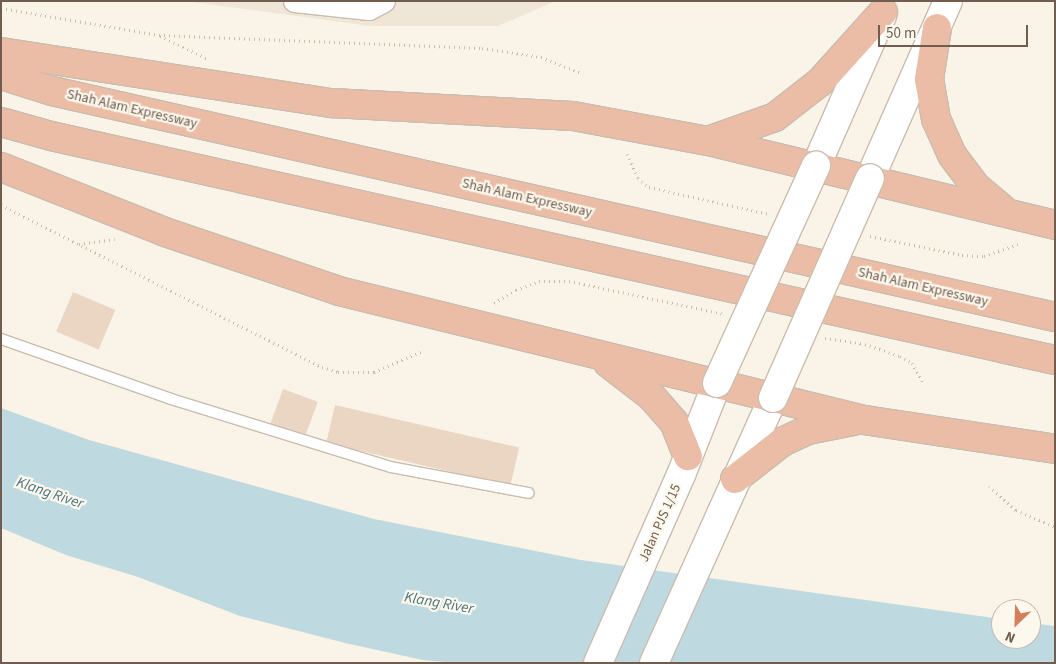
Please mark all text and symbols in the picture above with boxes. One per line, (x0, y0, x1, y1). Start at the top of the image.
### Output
scale bar (881, 15, 1031, 47)
text: 50 m (886, 23, 916, 44)
street label: Shah Alam Expressway (65, 86, 199, 132)
street label: Shah Alam Expressway (460, 175, 594, 221)
street label: Shah Alam Expressway (856, 264, 990, 310)
water label: Klang River (14, 473, 86, 513)
street label: Jalan PJS 1/15 (635, 481, 685, 565)
water label: Klang River (403, 588, 475, 618)
north arrow (991, 599, 1041, 649)
text: N (1002, 626, 1019, 648)

